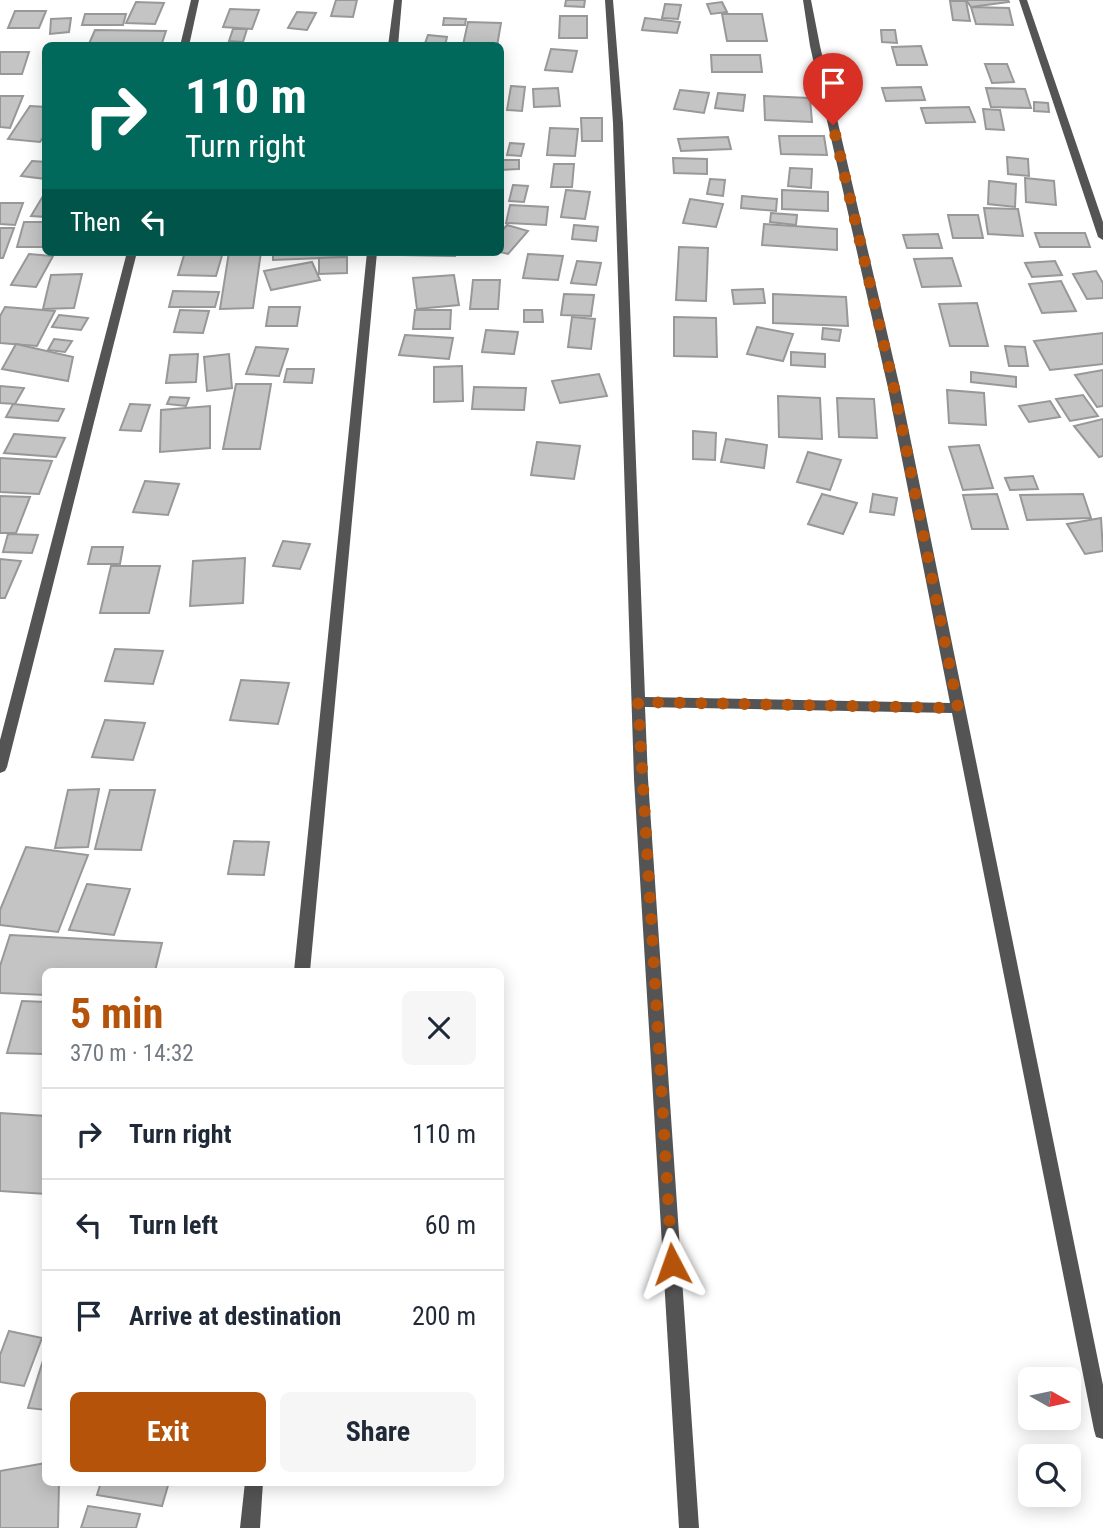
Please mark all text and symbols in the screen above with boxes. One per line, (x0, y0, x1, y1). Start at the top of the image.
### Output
pin (803, 53, 863, 125)
icon: arrive (814, 64, 852, 102)
text: 110 m (185, 68, 307, 125)
icon: right (70, 70, 161, 161)
text: Turn right (185, 127, 306, 165)
icon: left (135, 203, 173, 241)
text: Then (70, 207, 121, 237)
text: 5 min (70, 989, 163, 1038)
button: close (402, 991, 476, 1065)
text: 370 m · 14:32 (70, 1040, 194, 1067)
icon: right (70, 1115, 108, 1153)
text: Turn right (129, 1119, 231, 1149)
text: 110 m (412, 1119, 476, 1149)
icon: left (70, 1206, 108, 1244)
text: Turn left (129, 1210, 218, 1240)
text: 60 m (425, 1210, 476, 1240)
position arrow (635, 1227, 709, 1301)
icon: arrive (70, 1297, 108, 1335)
text: Arrive at destination (129, 1301, 341, 1331)
text: 200 m (412, 1301, 476, 1331)
north arrow (1018, 1367, 1082, 1430)
map controls (1018, 1367, 1081, 1507)
button: Exit (70, 1392, 266, 1472)
button: Share (280, 1392, 476, 1472)
button: search (1018, 1444, 1081, 1507)

